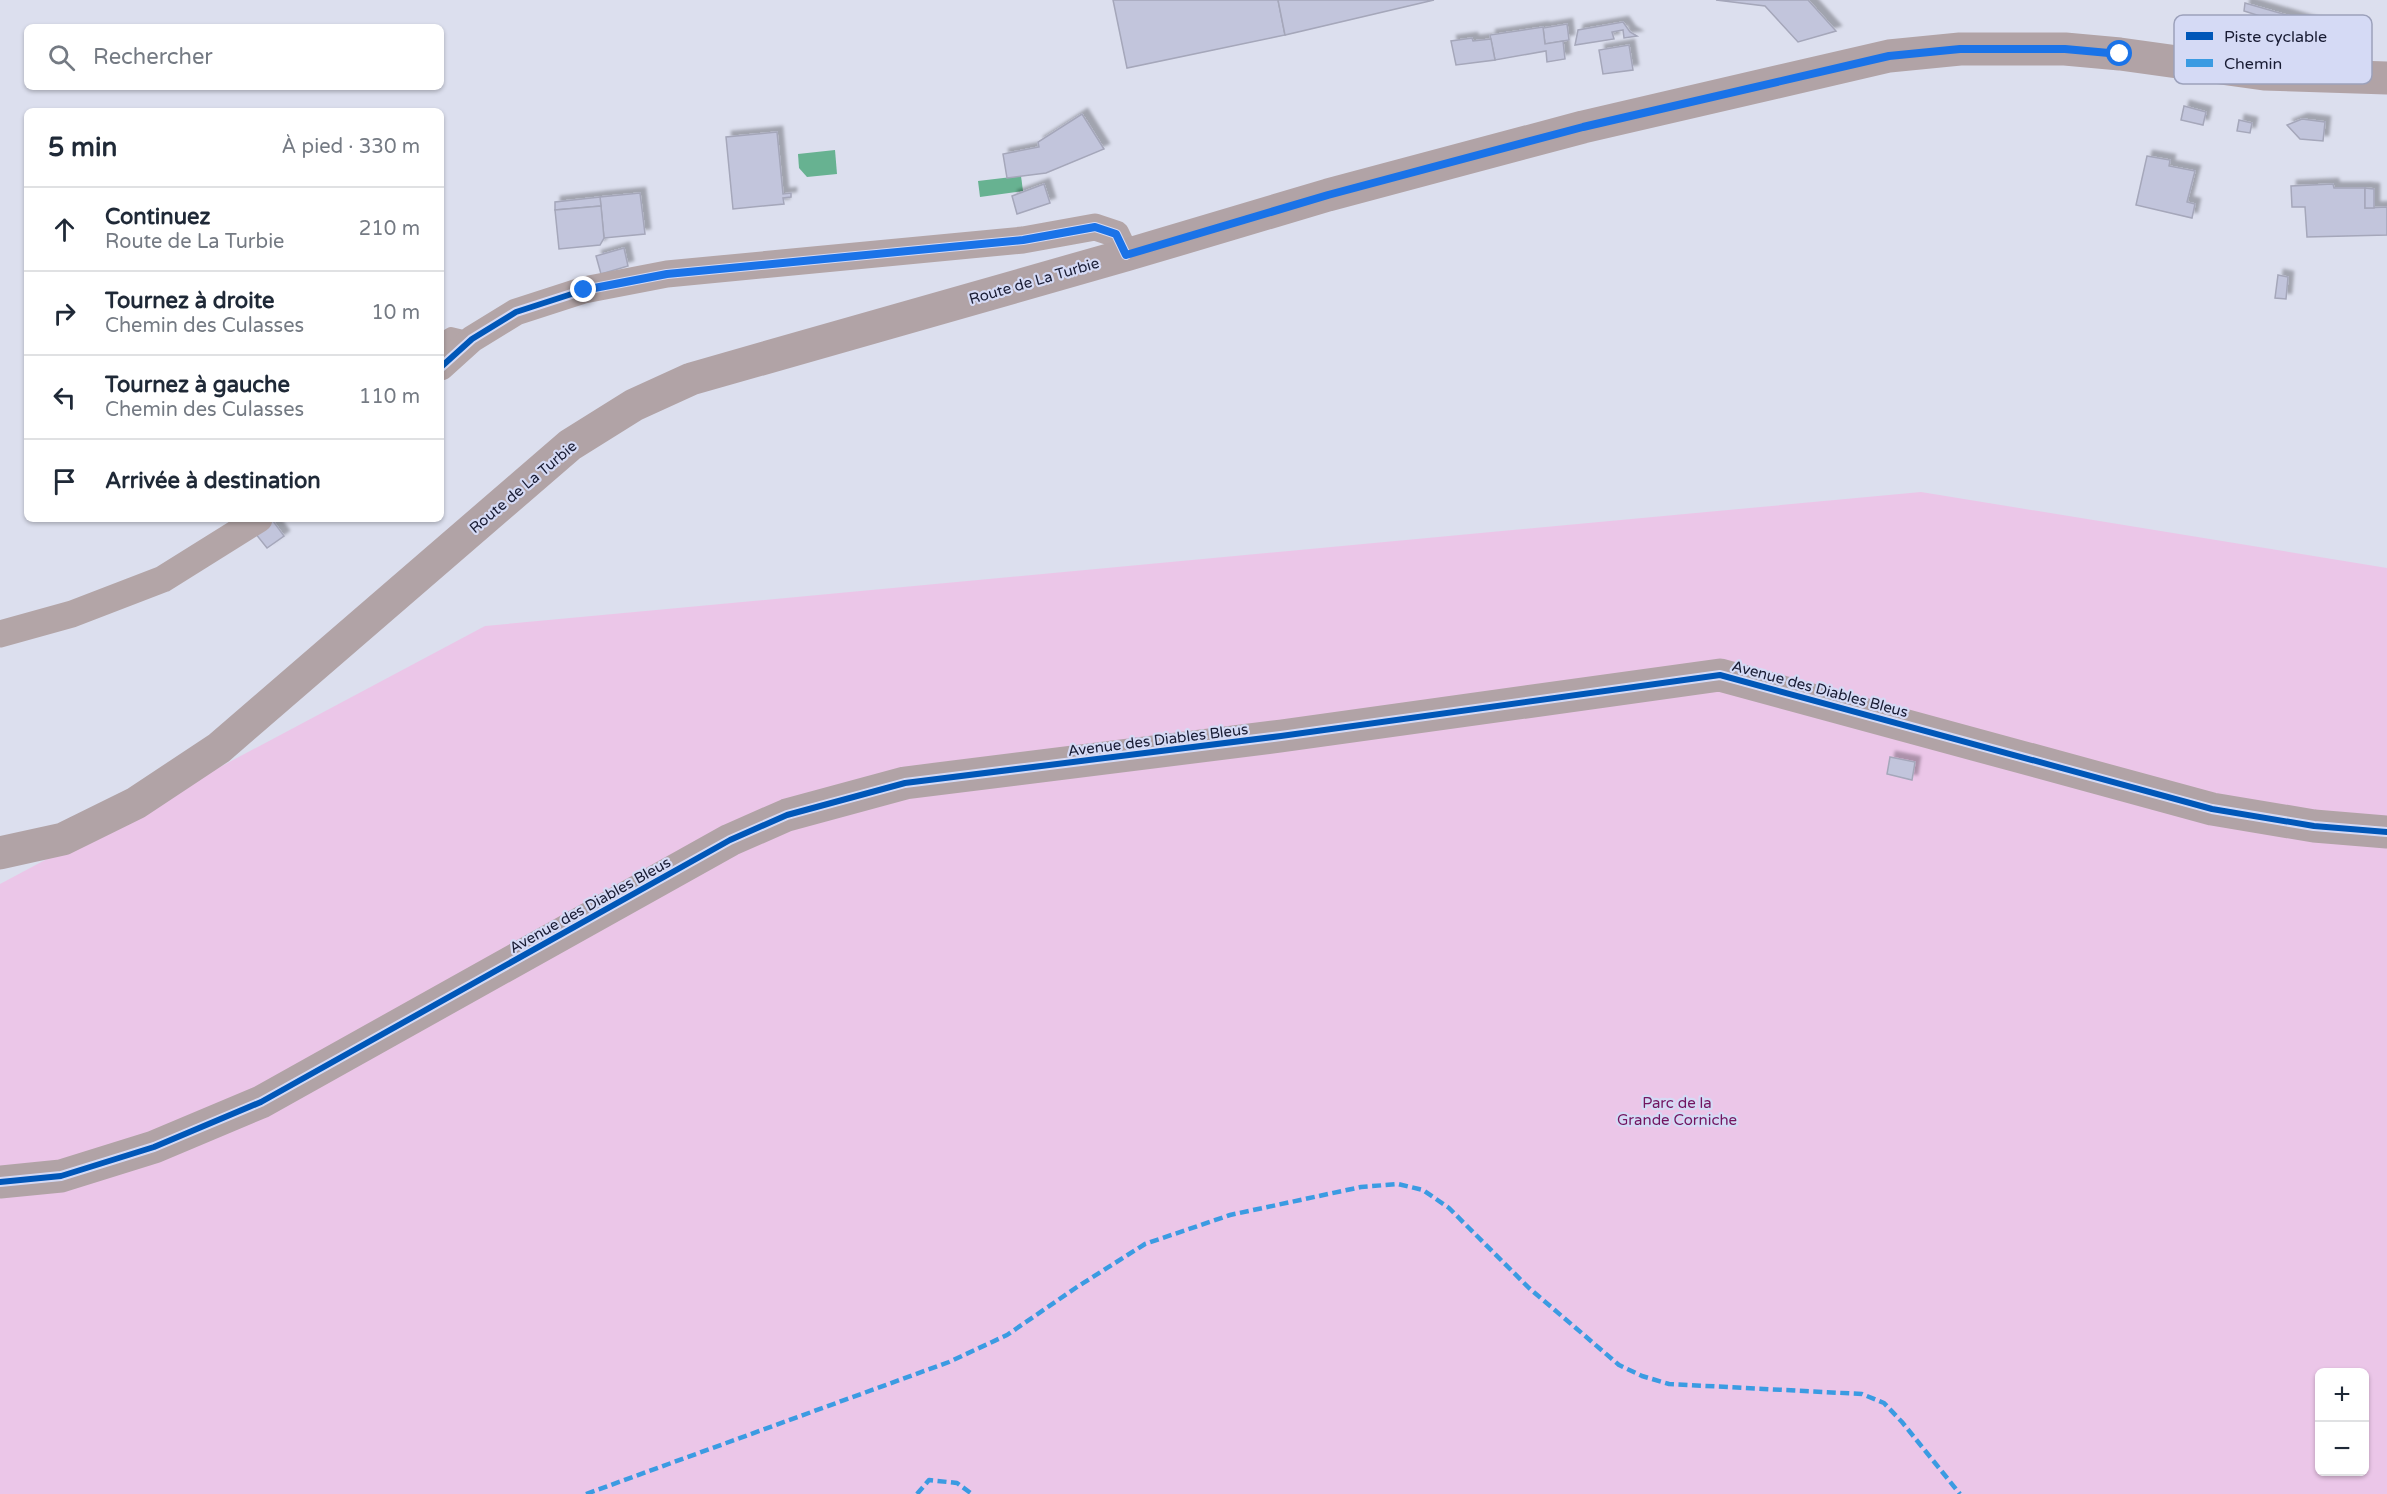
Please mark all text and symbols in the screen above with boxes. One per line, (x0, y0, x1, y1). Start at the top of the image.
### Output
legend (2174, 15, 2372, 84)
search box (24, 24, 444, 90)
text: Piste cyclable (2224, 27, 2327, 47)
route start (2106, 40, 2132, 66)
icon: search (45, 41, 78, 74)
text: Rechercher (93, 44, 213, 70)
text: Chemin (2224, 54, 2282, 74)
text: 5 min (48, 132, 117, 163)
text: À pied · 330 m (282, 135, 420, 159)
text: Continuez (105, 204, 210, 230)
icon: ahead (48, 213, 81, 246)
text: 210 m (359, 217, 420, 241)
text: Route de La Turbie (105, 230, 284, 254)
street label: Route de La Turbie (967, 254, 1101, 308)
route end (570, 276, 596, 302)
text: Tournez à droite (105, 288, 274, 314)
icon: right (48, 297, 81, 330)
text: 10 m (371, 301, 420, 325)
text: Chemin des Culasses (105, 314, 304, 338)
text: Tournez à gauche (105, 372, 290, 398)
icon: left (48, 381, 81, 414)
text: 110 m (359, 385, 420, 409)
text: Chemin des Culasses (105, 398, 304, 422)
street label: Route de La Turbie (466, 437, 580, 537)
icon: arrive (48, 465, 81, 498)
text: Arrivée à destination (105, 468, 321, 494)
street label: Avenue des Diables Bleus (1730, 657, 1910, 721)
street label: Avenue des Diables Bleus (1067, 720, 1249, 760)
street label: Avenue des Diables Bleus (506, 853, 674, 957)
park label: Parc de la Grande Corniche (1617, 1094, 1737, 1129)
map controls (2315, 1368, 2369, 1476)
button: + (2315, 1368, 2369, 1422)
button: − (2315, 1422, 2369, 1476)

